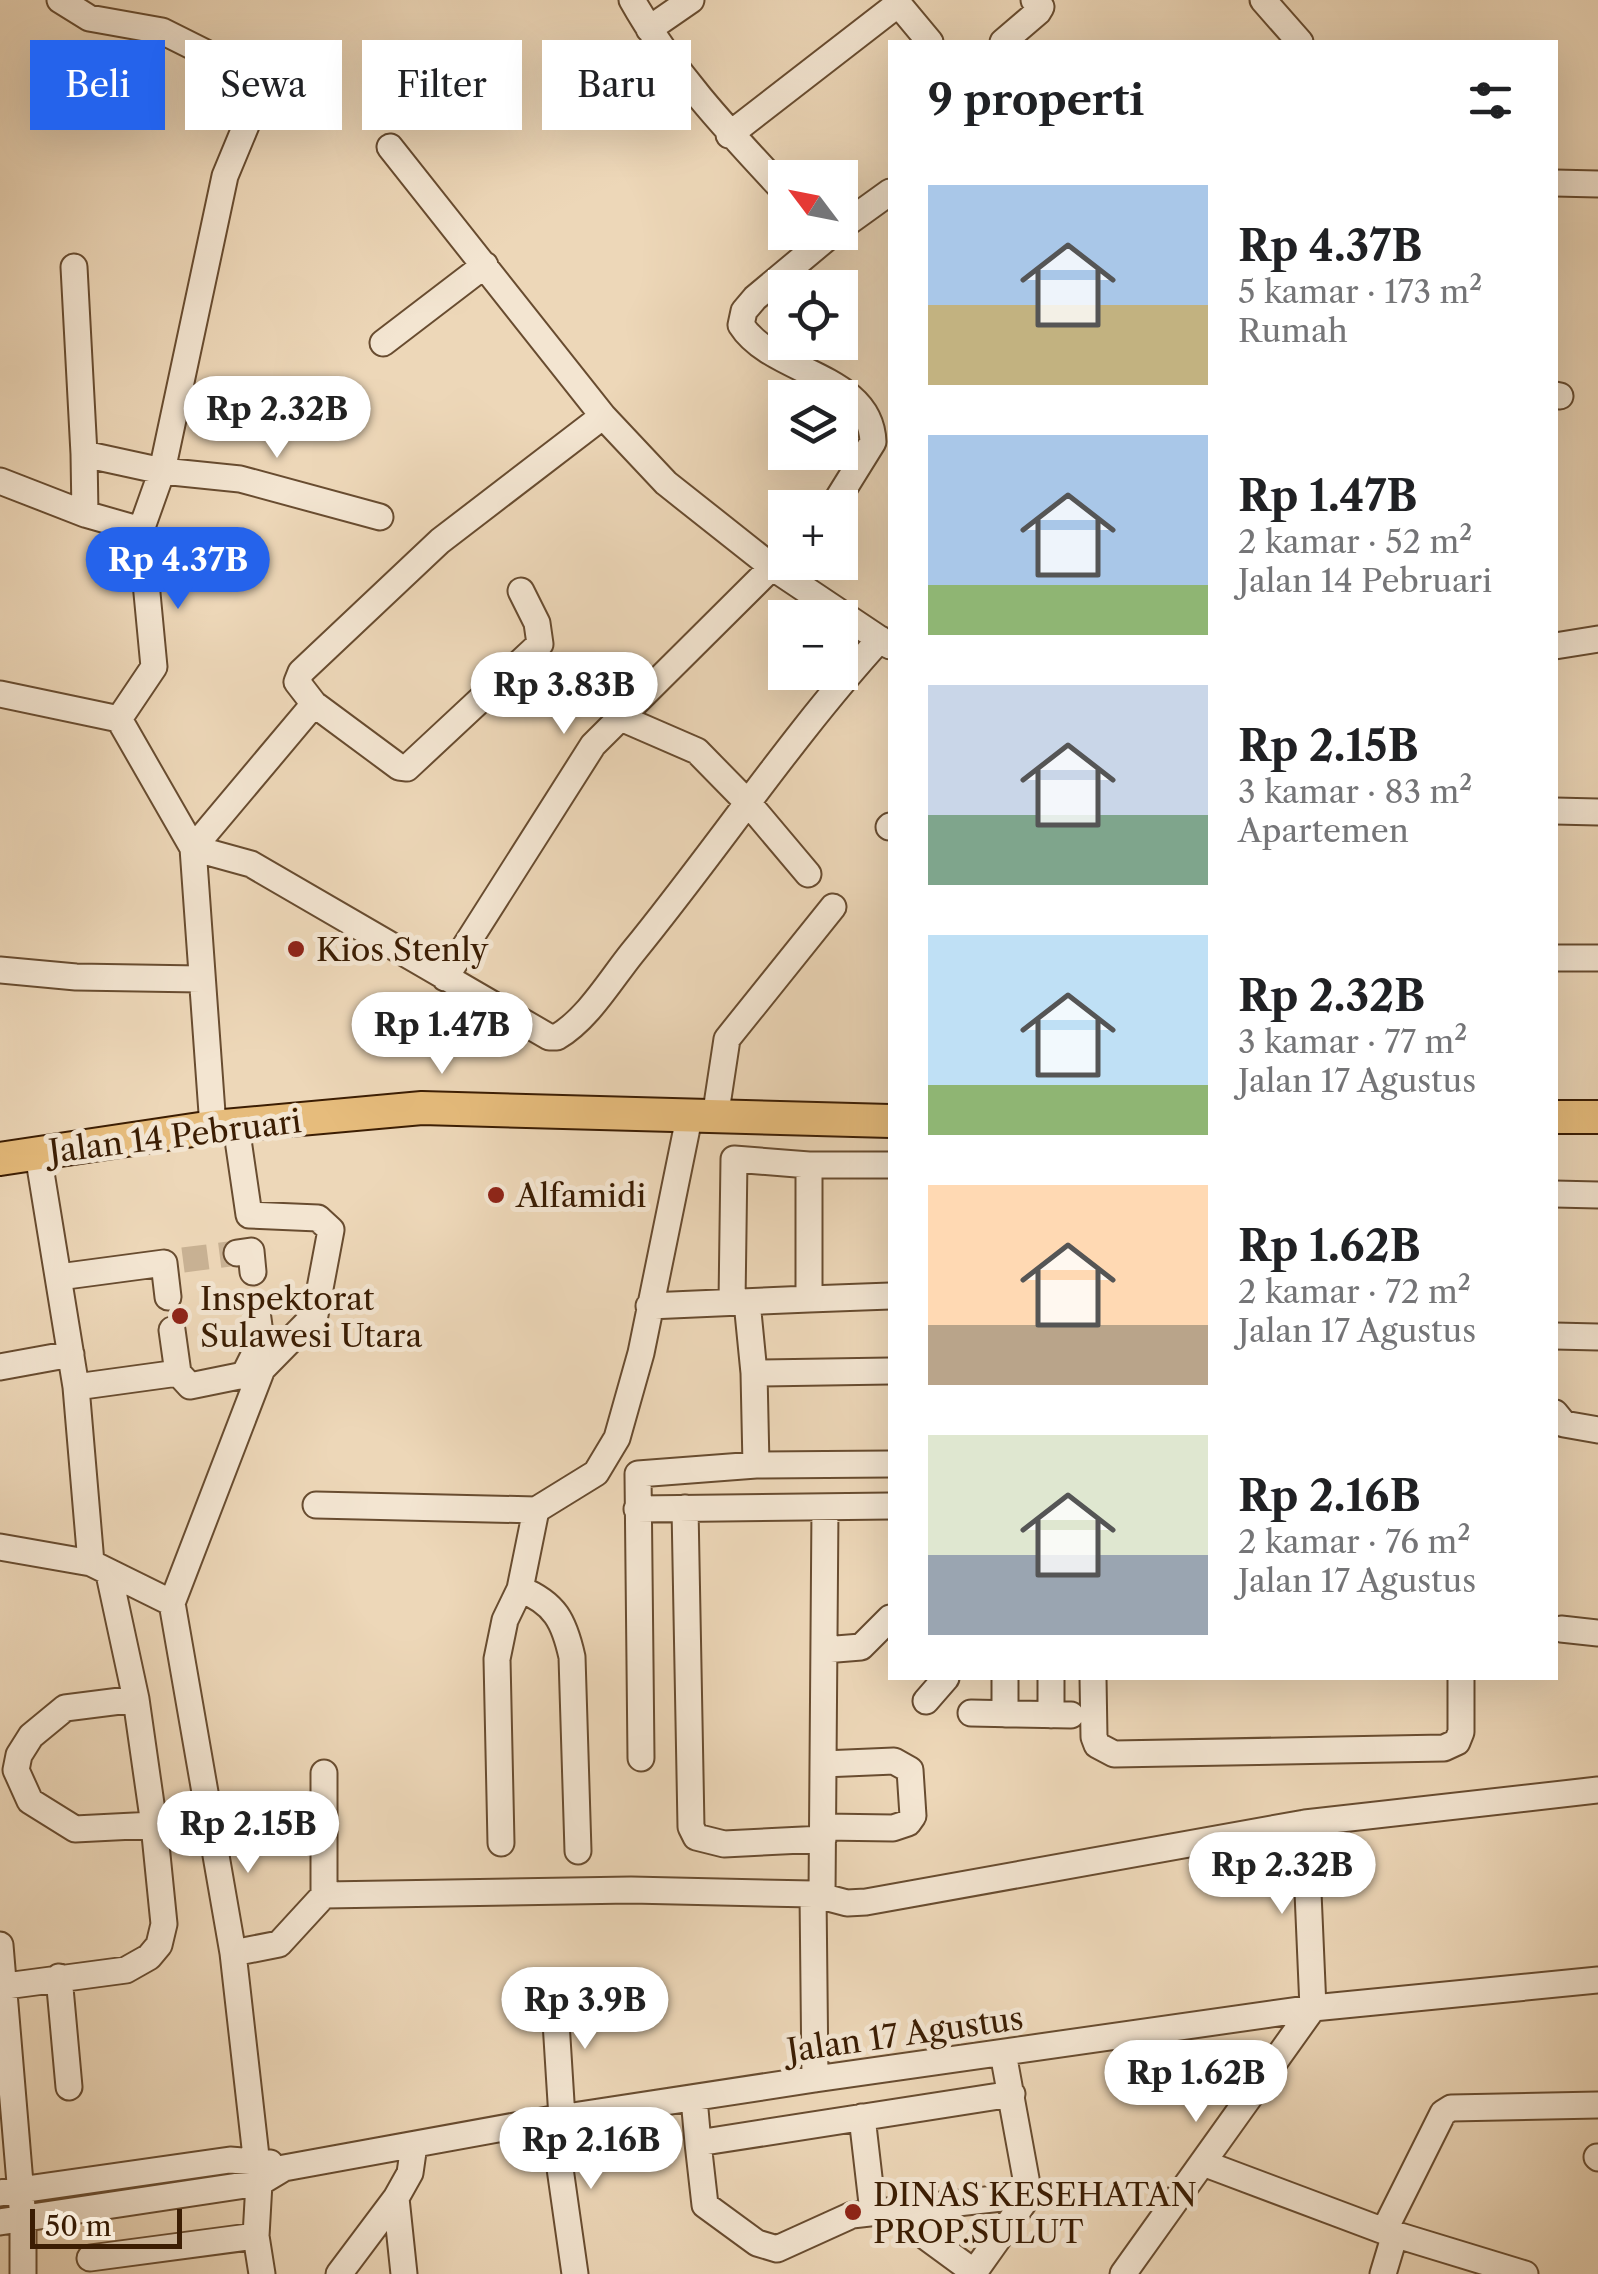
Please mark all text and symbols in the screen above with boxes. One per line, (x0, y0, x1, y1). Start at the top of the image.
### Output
chip: Beli (30, 40, 165, 130)
chip: Sewa (185, 40, 342, 130)
chip: Filter (362, 40, 522, 130)
chip: Baru (542, 40, 691, 130)
icon: filters (1463, 73, 1518, 128)
text: 9 properti (928, 74, 1144, 126)
north arrow (768, 160, 858, 250)
map controls (768, 160, 858, 690)
text: Rp 4.37B (1238, 220, 1422, 272)
icon: home (1008, 225, 1128, 345)
button: locate (768, 270, 858, 360)
text: 5 kamar · 173 m² (1238, 272, 1482, 311)
text: Rumah (1238, 311, 1348, 350)
pin: Rp 2.32B (174, 376, 380, 461)
button: layers (768, 380, 858, 470)
text: Rp 2.32B (206, 389, 348, 428)
text: Rp 1.47B (1238, 470, 1418, 522)
icon: home (1008, 475, 1128, 595)
button: + (768, 490, 858, 580)
text: 2 kamar · 52 m² (1238, 522, 1472, 561)
pin: Rp 4.37B (75, 527, 281, 612)
text: Rp 4.37B (108, 540, 248, 579)
text: Jalan 14 Pebruari (1238, 561, 1492, 600)
button: − (768, 600, 858, 690)
pin: Rp 3.83B (461, 652, 667, 737)
text: Rp 3.83B (493, 665, 635, 704)
text: Rp 2.15B (1238, 720, 1419, 772)
icon: home (1008, 725, 1128, 845)
text: 3 kamar · 83 m² (1238, 772, 1472, 811)
text: Apartemen (1238, 811, 1409, 850)
place label: Kios Stenly (316, 930, 489, 969)
marker: Kios Stenly (285, 938, 307, 960)
text: Rp 2.32B (1238, 970, 1425, 1022)
icon: home (1008, 975, 1128, 1095)
pin: Rp 1.47B (339, 992, 545, 1077)
text: Rp 1.47B (374, 1005, 510, 1044)
text: 3 kamar · 77 m² (1238, 1022, 1467, 1061)
text: Jalan 17 Agustus (1238, 1061, 1476, 1100)
street label: Jalan 14 Pebruari (42, 1101, 304, 1171)
place label: Alfamidi (515, 1176, 647, 1215)
marker: Alfamidi (485, 1184, 507, 1206)
text: Rp 1.62B (1238, 1220, 1421, 1272)
icon: home (1008, 1225, 1128, 1345)
text: 2 kamar · 72 m² (1238, 1272, 1471, 1311)
place label: Inspektorat Sulawesi Utara (200, 1279, 423, 1355)
marker: Inspektorat Sulawesi Utara (169, 1305, 191, 1327)
text: Jalan 17 Agustus (1238, 1311, 1476, 1350)
text: Rp 2.16B (1238, 1470, 1421, 1522)
icon: home (1008, 1475, 1128, 1595)
text: 2 kamar · 76 m² (1238, 1522, 1470, 1561)
text: Jalan 17 Agustus (1238, 1561, 1476, 1600)
pin: Rp 2.15B (145, 1791, 351, 1876)
text: Rp 2.15B (179, 1804, 317, 1843)
pin: Rp 2.32B (1179, 1832, 1385, 1917)
text: Rp 2.32B (1211, 1845, 1353, 1884)
pin: Rp 3.9B (493, 1967, 677, 2052)
text: Rp 3.9B (523, 1980, 647, 2019)
street label: Jalan 17 Agustus (779, 1998, 1026, 2071)
pin: Rp 1.62B (1093, 2040, 1299, 2125)
text: Rp 1.62B (1126, 2053, 1266, 2092)
pin: Rp 2.16B (488, 2107, 694, 2192)
text: Rp 2.16B (521, 2120, 661, 2159)
place label: DINAS KESEHATAN PROP.SULUT (873, 2175, 1197, 2251)
marker: DINAS KESEHATAN PROP.SULUT (842, 2201, 864, 2223)
scale bar (30, 2204, 182, 2248)
text: 50 m (45, 2209, 112, 2243)

